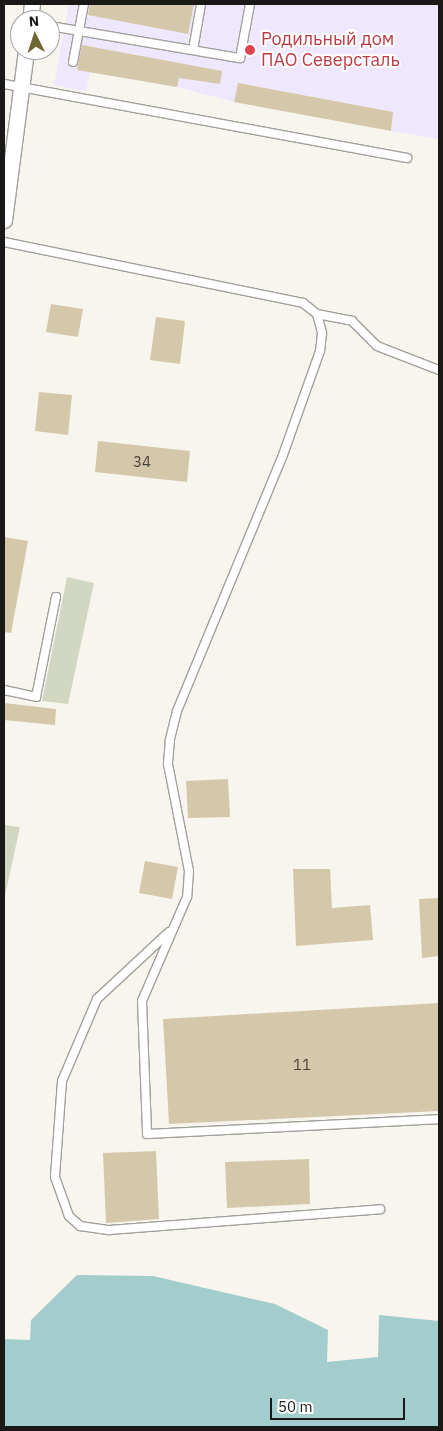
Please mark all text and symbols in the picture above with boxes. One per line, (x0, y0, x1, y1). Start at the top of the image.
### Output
north arrow (10, 10, 60, 60)
text: N (28, 12, 40, 30)
place label: Родильный дом ПАО Северсталь (261, 29, 400, 72)
marker: Родильный дом ПАО Северсталь (243, 43, 257, 57)
house number: 34 (133, 453, 151, 471)
house number: 11 (293, 1056, 311, 1074)
scale bar (273, 1388, 408, 1420)
text: 50 m (278, 1397, 313, 1416)

